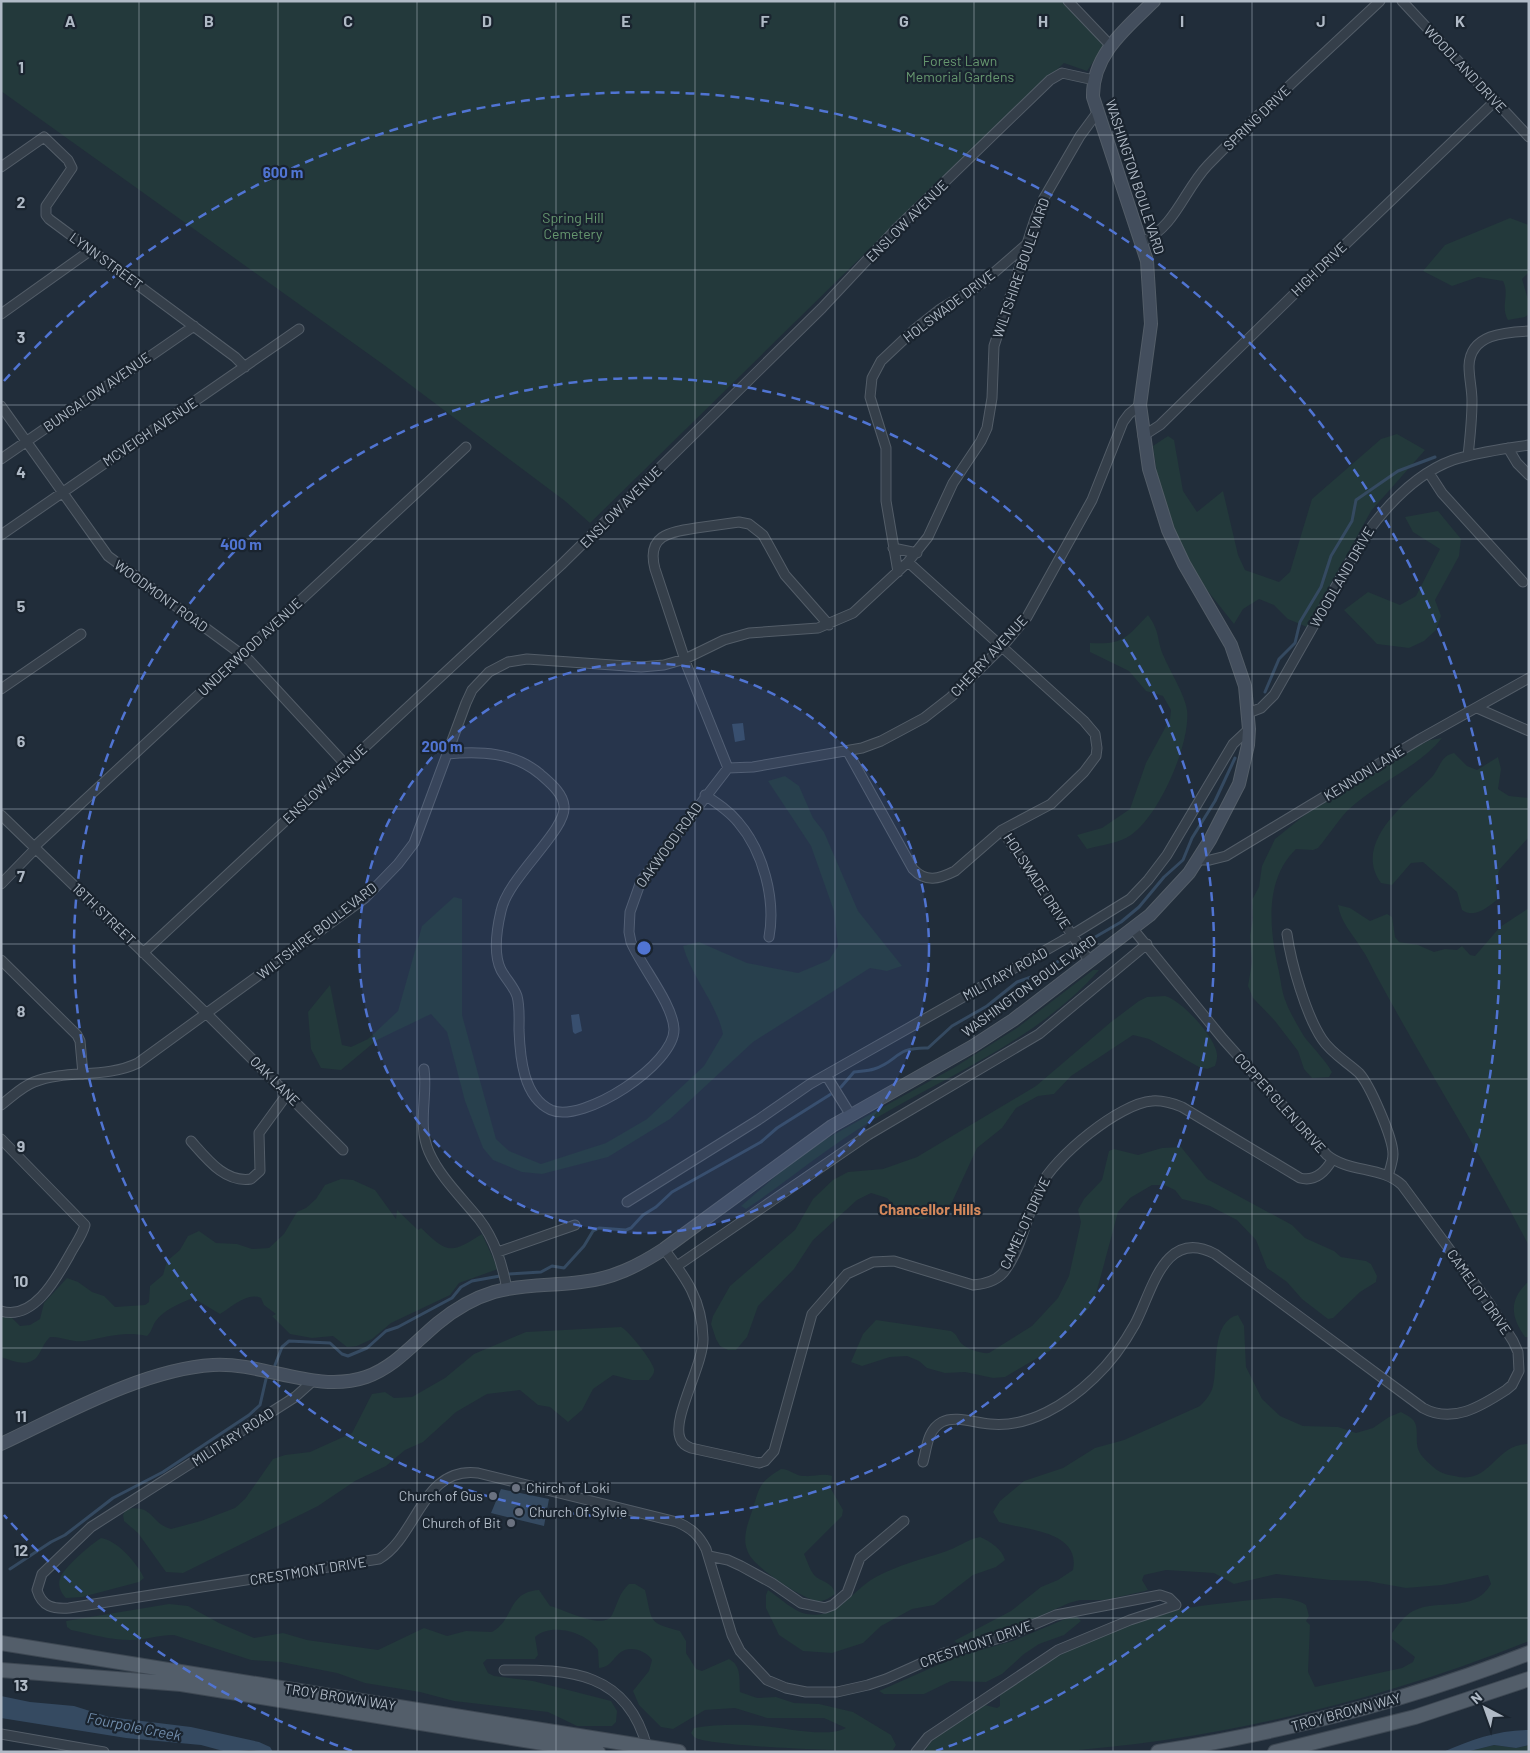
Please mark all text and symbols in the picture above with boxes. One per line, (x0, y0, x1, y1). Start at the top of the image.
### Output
text: A (65, 11, 76, 30)
text: B (204, 11, 214, 30)
text: C (343, 11, 353, 30)
text: D (482, 11, 492, 30)
text: E (621, 11, 631, 30)
text: F (761, 11, 770, 30)
text: G (899, 11, 909, 30)
text: H (1038, 11, 1048, 30)
text: I (1180, 11, 1184, 30)
text: J (1316, 11, 1326, 30)
text: K (1455, 11, 1465, 30)
street label: WOODLAND DRIVE (1421, 21, 1510, 116)
park label: Forest Lawn Memorial Gardens (906, 52, 1014, 85)
text: 1 (18, 57, 24, 76)
street label: SPRING DRIVE (1220, 81, 1294, 154)
street label: WASHINGTON BOULEVARD (1102, 97, 1169, 256)
text: 600 m (263, 163, 303, 181)
street label: ENSLOW AVENUE (862, 176, 951, 265)
text: 2 (17, 192, 26, 211)
street label: WILTSHIRE BOULEVARD (989, 196, 1053, 340)
park label: Spring Hill Cemetery (542, 209, 604, 242)
street label: LYNN STREET (66, 228, 146, 293)
street label: HIGH DRIVE (1287, 238, 1350, 299)
street label: HOLSWADE DRIVE (899, 266, 998, 346)
text: 3 (17, 327, 25, 346)
street label: BUNGALOW AVENUE (40, 348, 154, 435)
street label: MCVEIGH AVENUE (99, 394, 200, 470)
text: 4 (16, 462, 26, 481)
street label: ENSLOW AVENUE (576, 462, 665, 551)
street label: WOODLAND DRIVE (1306, 523, 1377, 630)
text: 400 m (220, 535, 262, 553)
street label: WOODMONT ROAD (111, 556, 211, 635)
street label: UNDERWOOD AVENUE (194, 594, 305, 699)
text: 5 (17, 596, 26, 615)
street label: CHERRY AVENUE (947, 611, 1031, 700)
text: 6 (17, 731, 26, 750)
text: 200 m (421, 737, 463, 755)
street label: ENSLOW AVENUE (279, 740, 370, 827)
street label: KENNON LANE (1320, 741, 1407, 804)
street label: OAKWOOD ROAD (632, 799, 705, 891)
street label: HOLSWADE DRIVE (1000, 830, 1075, 932)
text: 7 (17, 866, 25, 885)
street label: 18TH STREET (69, 879, 140, 948)
street label: WILTSHIRE BOULEVARD (253, 879, 380, 983)
street label: WASHINGTON BOULEVARD (958, 931, 1099, 1040)
centre of rings (635, 939, 653, 957)
street label: MILITARY ROAD (959, 943, 1050, 1004)
text: 8 (17, 1001, 26, 1020)
street label: COPPER GLEN DRIVE (1231, 1049, 1330, 1156)
street label: OAK LANE (247, 1052, 304, 1109)
text: 9 (17, 1136, 25, 1155)
street label: CAMELOT DRIVE (996, 1174, 1053, 1272)
district label: Chancellor Hills (879, 1200, 982, 1218)
street label: CAMELOT DRIVE (1444, 1246, 1515, 1338)
text: 10 (14, 1271, 28, 1290)
street label: MILITARY ROAD (188, 1404, 277, 1469)
text: 11 (15, 1406, 27, 1425)
place label: Chirch of Loki (526, 1479, 610, 1496)
marker: Chirch of Loki (510, 1482, 522, 1494)
place label: Church of Gus (399, 1487, 483, 1504)
marker: Church of Gus (487, 1490, 499, 1502)
place label: Church Of Sylvie (529, 1503, 627, 1520)
marker: Church Of Sylvie (513, 1506, 525, 1518)
place label: Church of Bit (422, 1514, 501, 1531)
marker: Church of Bit (505, 1517, 517, 1529)
text: 12 (14, 1540, 28, 1559)
street label: CRESTMONT DRIVE (248, 1553, 367, 1588)
street label: CRESTMONT DRIVE (917, 1616, 1034, 1671)
text: 13 (14, 1675, 28, 1694)
street label: TROY BROWN WAY (283, 1679, 397, 1714)
north arrow (1460, 1683, 1510, 1733)
text: N (1467, 1688, 1485, 1707)
street label: TROY BROWN WAY (1289, 1689, 1402, 1734)
water label: Fourpole Creek (86, 1708, 183, 1744)

